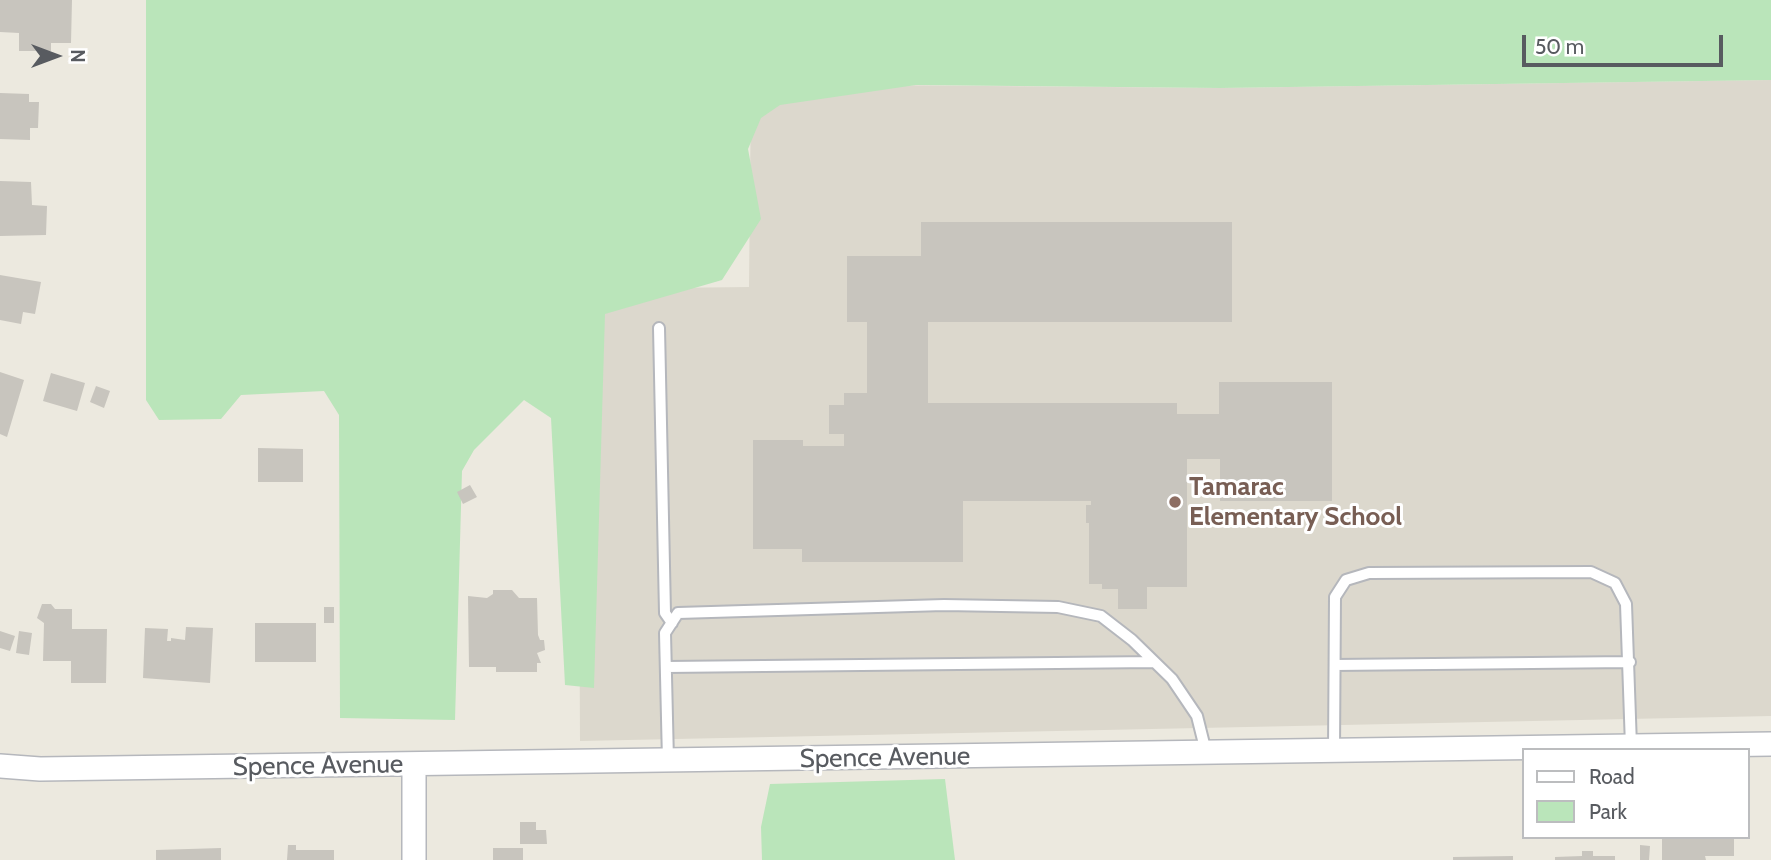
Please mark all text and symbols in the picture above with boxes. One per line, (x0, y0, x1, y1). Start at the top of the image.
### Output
north arrow (21, 21, 91, 91)
scale bar (1526, 21, 1727, 65)
text: 50 m (1535, 34, 1584, 59)
text: N (66, 49, 89, 63)
place label: Tamarac Elementary School (1189, 471, 1402, 532)
marker: Tamarac Elementary School (1167, 494, 1183, 510)
street label: Spence Avenue (799, 741, 971, 775)
legend (1522, 748, 1750, 839)
street label: Spence Avenue (232, 749, 404, 783)
text: Road (1589, 764, 1635, 789)
text: Park (1589, 799, 1627, 824)

